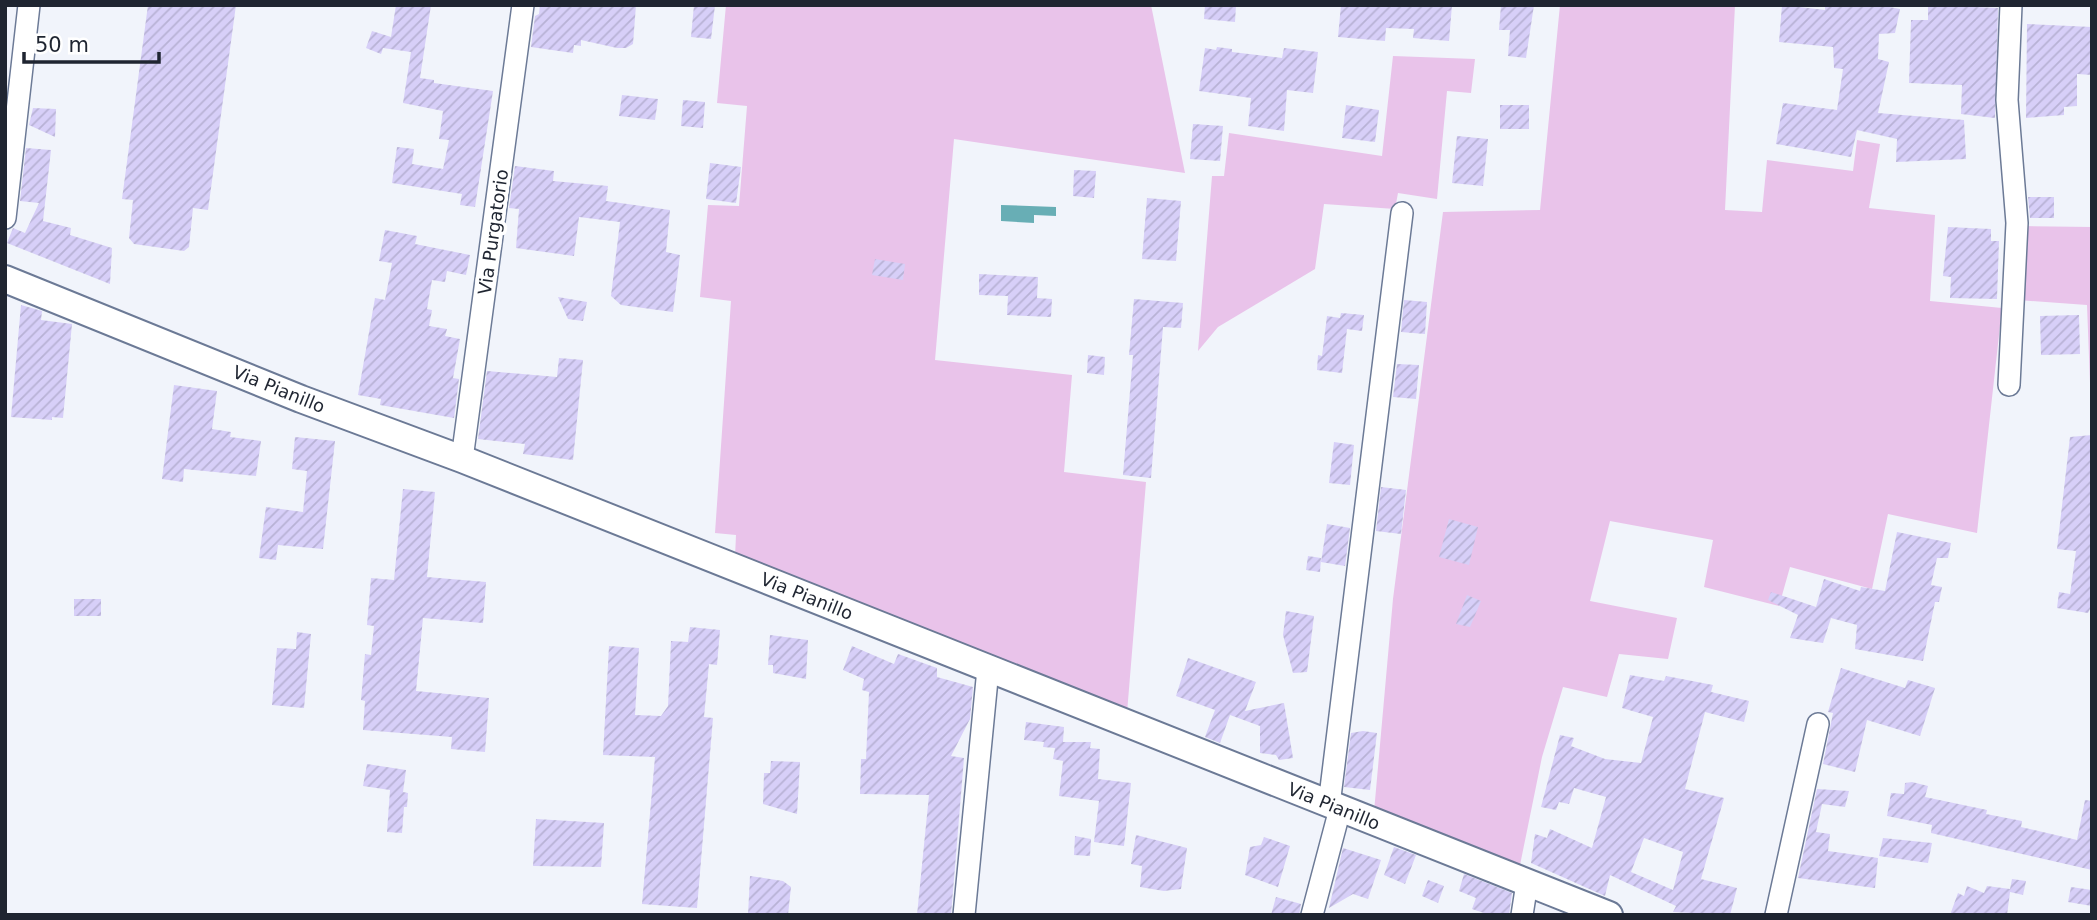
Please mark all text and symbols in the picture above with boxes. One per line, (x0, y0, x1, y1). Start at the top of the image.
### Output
scale bar (24, 21, 159, 65)
text: 50 m (35, 33, 89, 57)
street label: Via Purgatorio (474, 168, 512, 296)
street label: Via Pianillo (230, 361, 328, 417)
street label: Via Pianillo (758, 568, 856, 624)
street label: Via Pianillo (1285, 778, 1383, 834)

